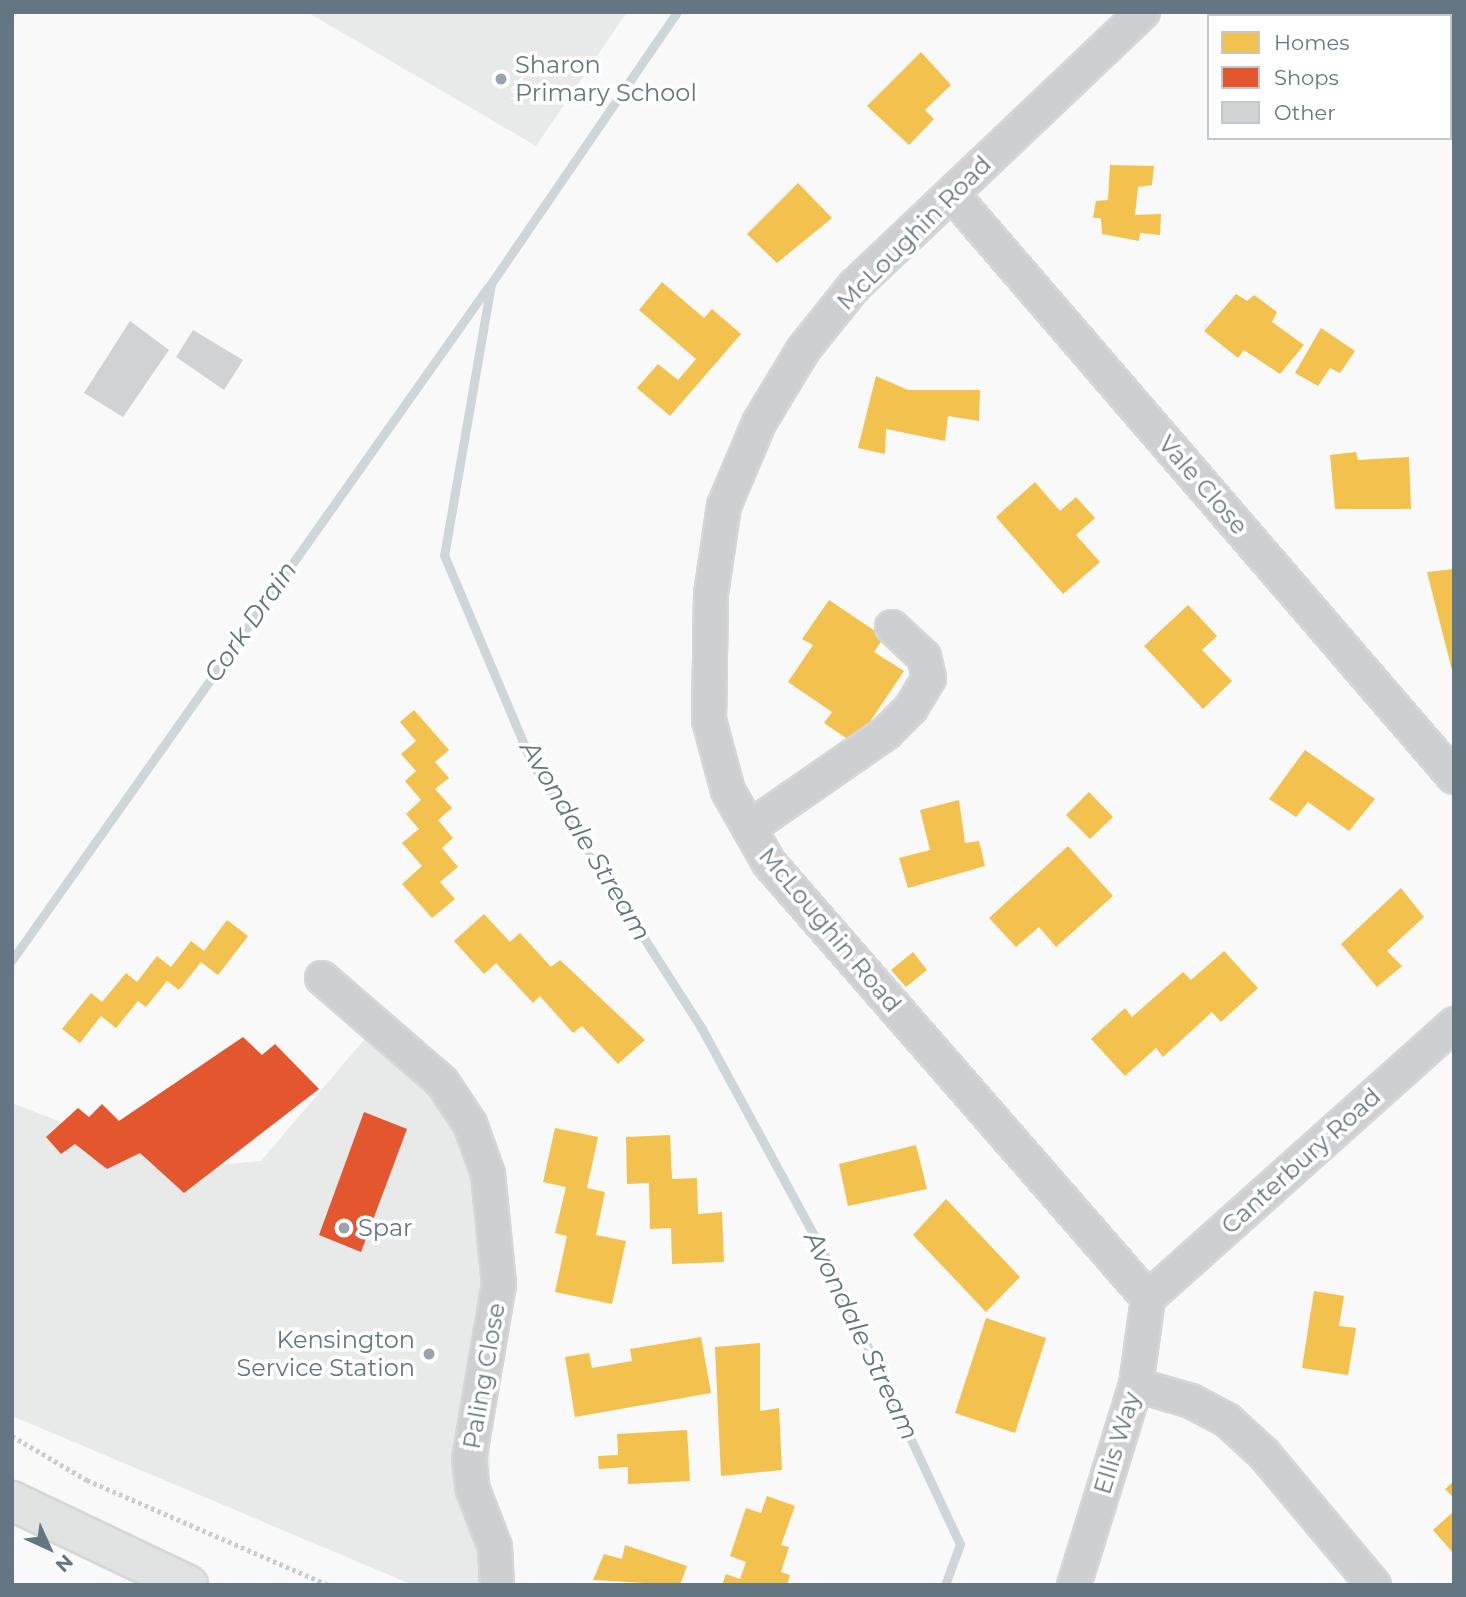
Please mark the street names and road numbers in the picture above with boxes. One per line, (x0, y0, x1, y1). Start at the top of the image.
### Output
street label: McLoughin Road (831, 150, 997, 316)
street label: Vale Close (1152, 430, 1254, 540)
street label: McLoughin Road (753, 842, 907, 1018)
street label: Canterbury Road (1215, 1082, 1387, 1240)
street label: Paling Close (457, 1301, 511, 1451)
street label: Ellis Way (1088, 1388, 1146, 1498)

